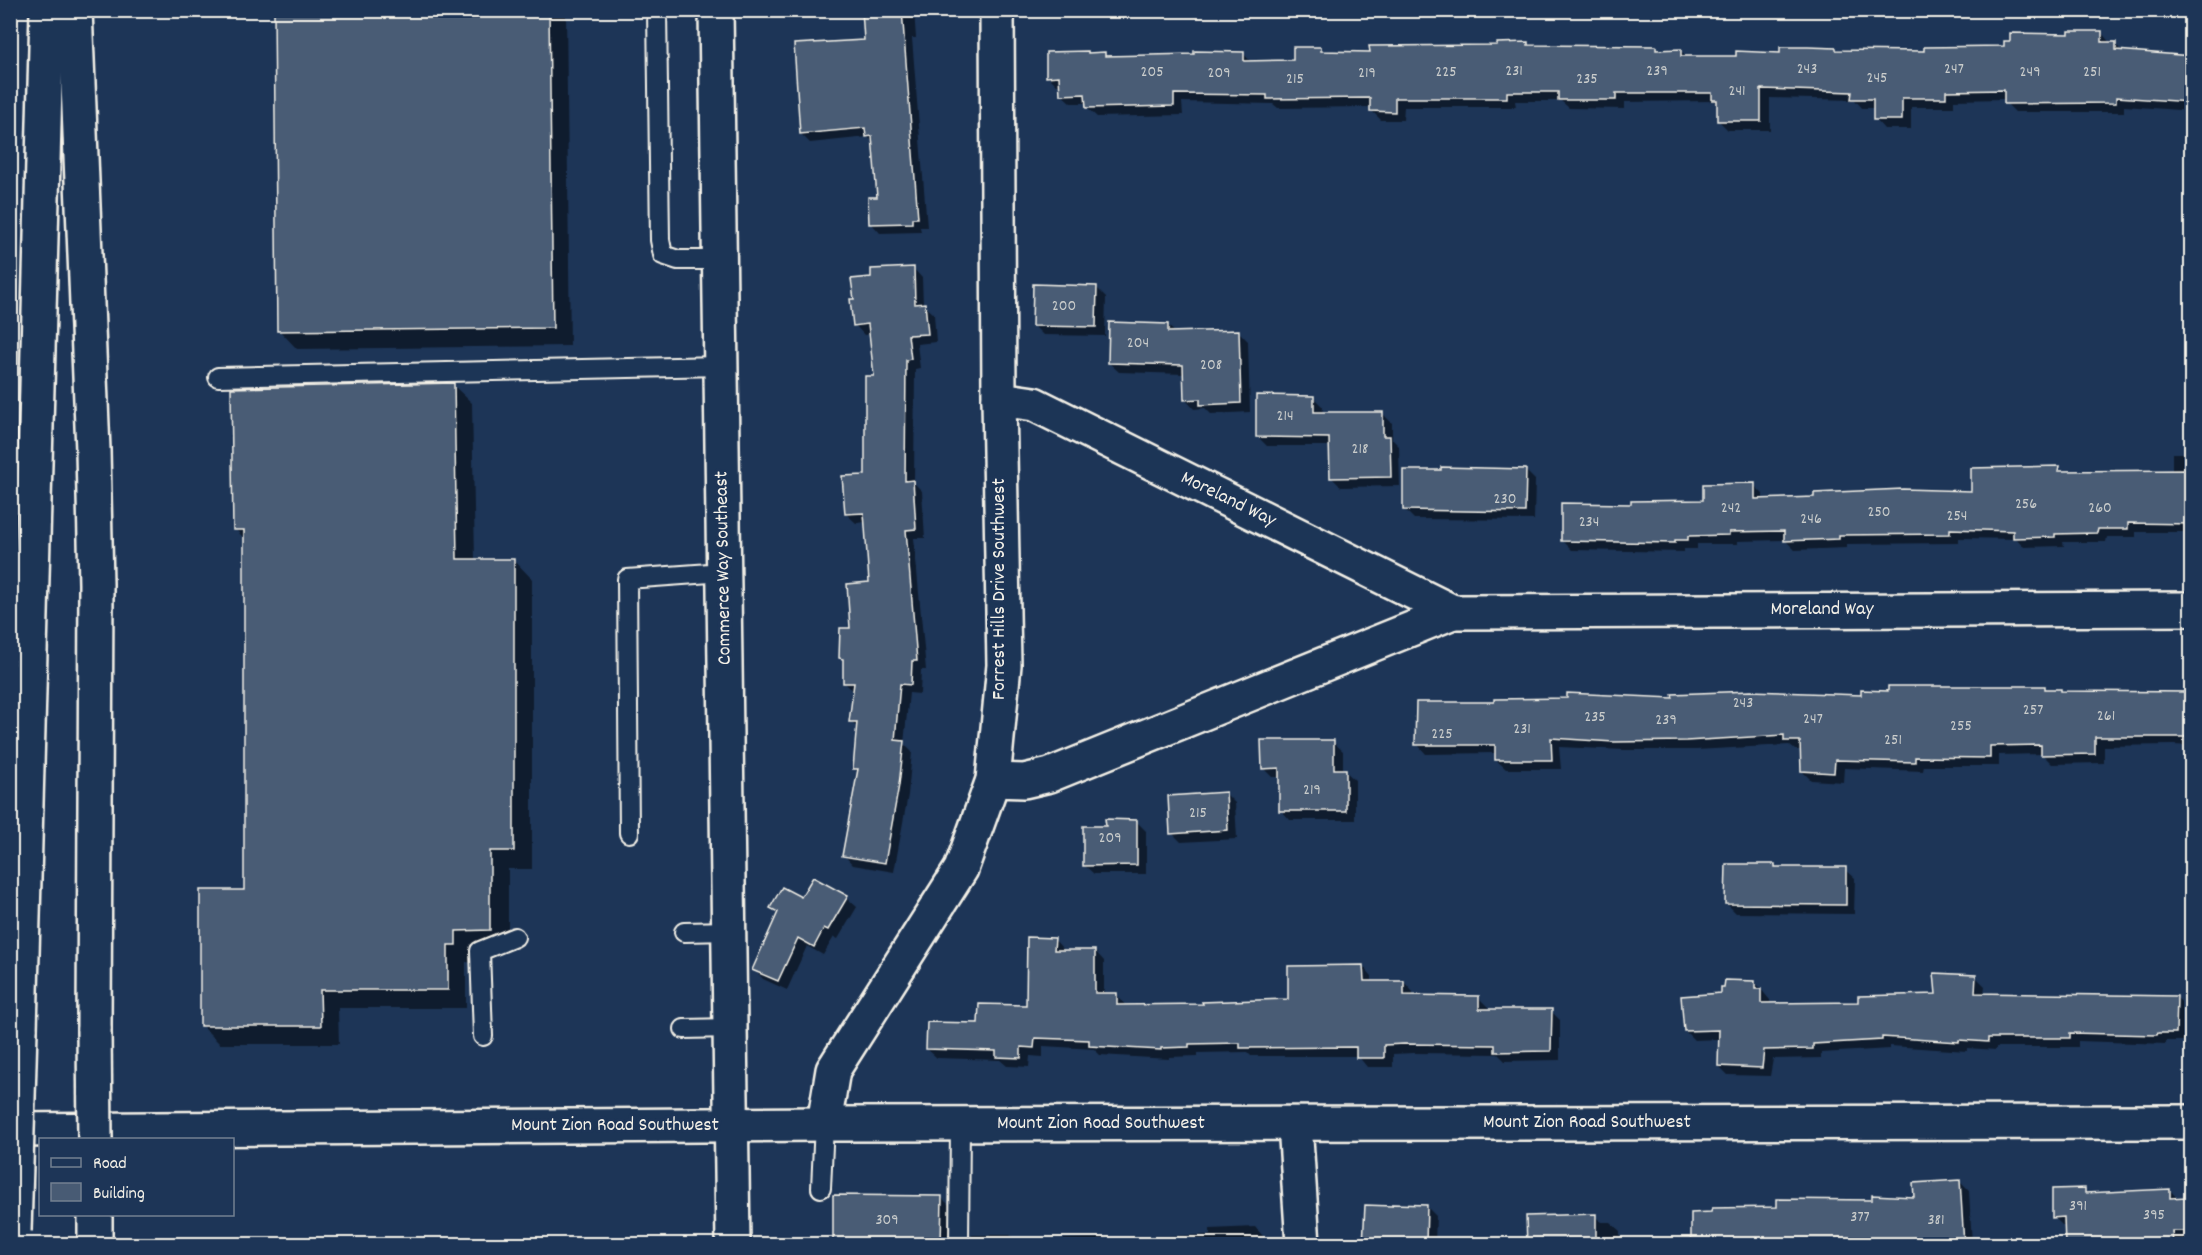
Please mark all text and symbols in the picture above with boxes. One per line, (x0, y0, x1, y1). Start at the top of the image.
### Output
house number: 243 (1797, 58, 1817, 81)
house number: 247 (1944, 58, 1964, 81)
house number: 231 (1505, 60, 1523, 83)
house number: 239 (1646, 60, 1668, 83)
house number: 205 (1140, 61, 1164, 84)
house number: 225 (1435, 61, 1457, 84)
house number: 249 (2020, 61, 2040, 84)
house number: 251 (2083, 61, 2101, 84)
house number: 209 (1207, 62, 1231, 85)
house number: 219 (1358, 62, 1376, 85)
house number: 245 (1866, 67, 1888, 90)
house number: 215 (1286, 68, 1304, 91)
house number: 235 (1576, 68, 1598, 91)
house number: 241 (1728, 80, 1746, 103)
house number: 200 (1052, 295, 1076, 318)
house number: 204 (1127, 332, 1149, 355)
house number: 208 (1200, 354, 1222, 377)
house number: 214 (1276, 405, 1294, 428)
house number: 218 (1352, 438, 1368, 461)
street label: Moreland Way (1176, 465, 1281, 536)
street label: Commerce Way Southeast (708, 471, 740, 665)
street label: Forrest Hills Drive Southwest (986, 478, 1014, 700)
house number: 230 (1494, 488, 1516, 511)
house number: 256 (2015, 493, 2037, 516)
house number: 242 (1721, 497, 1741, 520)
house number: 260 (2088, 497, 2112, 520)
house number: 250 (1867, 501, 1891, 524)
house number: 254 (1946, 505, 1968, 528)
house number: 246 (1800, 508, 1822, 531)
house number: 234 (1579, 511, 1599, 534)
street label: Moreland Way (1770, 596, 1874, 624)
house number: 243 (1733, 692, 1753, 715)
house number: 257 (2023, 699, 2043, 722)
house number: 261 (2097, 705, 2115, 728)
house number: 235 (1584, 706, 1606, 729)
house number: 247 (1803, 708, 1823, 731)
house number: 239 (1655, 709, 1677, 732)
house number: 255 (1950, 715, 1972, 738)
house number: 231 (1513, 718, 1531, 741)
house number: 225 (1431, 723, 1453, 746)
house number: 251 (1884, 729, 1902, 752)
house number: 219 (1303, 779, 1321, 802)
house number: 215 (1189, 802, 1207, 825)
house number: 209 (1098, 827, 1122, 850)
street label: Mount Zion Road Southwest (1483, 1109, 1691, 1137)
street label: Mount Zion Road Southwest (997, 1110, 1205, 1138)
street label: Mount Zion Road Southwest (511, 1112, 719, 1140)
legend (39, 1138, 234, 1216)
text: Road (93, 1152, 127, 1177)
text: Building (93, 1182, 145, 1207)
house number: 391 (2069, 1195, 2087, 1218)
house number: 395 (2143, 1204, 2165, 1227)
house number: 377 (1850, 1206, 1870, 1229)
house number: 309 (875, 1209, 899, 1232)
house number: 381 (1927, 1209, 1945, 1232)

